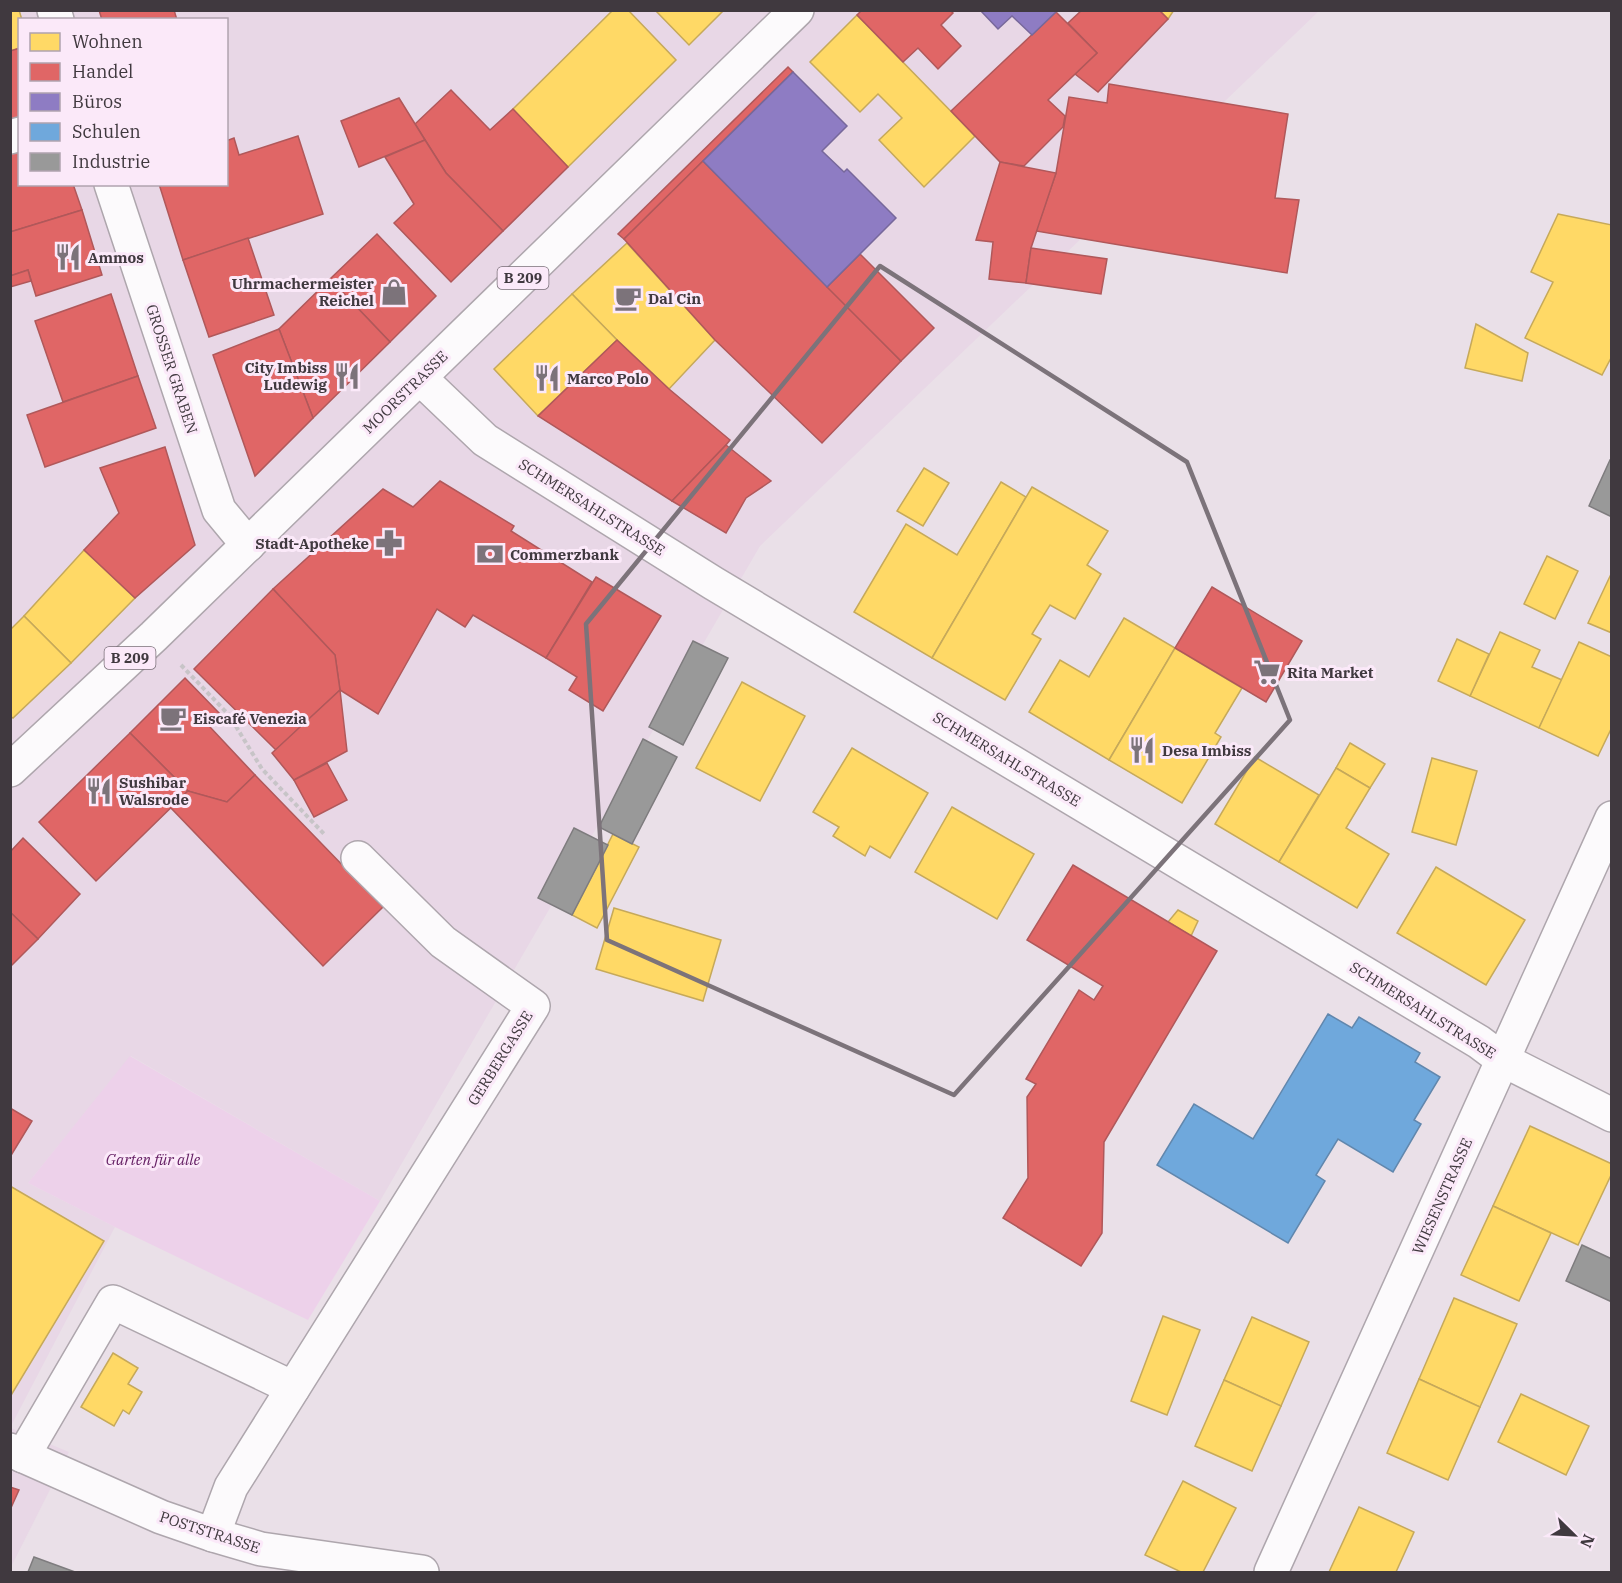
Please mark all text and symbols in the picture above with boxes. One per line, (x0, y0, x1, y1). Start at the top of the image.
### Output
legend (18, 18, 228, 186)
text: Wohnen (72, 30, 143, 53)
text: Handel (72, 60, 134, 83)
text: Büros (72, 90, 122, 113)
text: Schulen (72, 120, 141, 143)
text: Industrie (72, 150, 150, 173)
restaurant icon: Ammos (53, 242, 83, 272)
place label: Ammos (88, 248, 144, 267)
road number: B 209 (498, 267, 548, 289)
place label: Uhrmachermeister Reichel (231, 274, 375, 310)
shop icon: Uhrmachermeister Reichel (379, 277, 409, 307)
cafe icon: Dal Cin (613, 283, 643, 313)
place label: Dal Cin (648, 289, 701, 308)
street label: GROSSER GRABEN (142, 302, 202, 436)
street label: MOORSTRASSE (359, 347, 451, 437)
place label: City Imbiss Ludewig (244, 358, 327, 394)
restaurant icon: City Imbiss Ludewig (332, 361, 362, 391)
restaurant icon: Marco Polo (532, 363, 562, 393)
place label: Marco Polo (567, 369, 649, 388)
street label: SCHMERSAHLSTRASSE (515, 454, 669, 560)
pharmacy icon: Stadt-Apotheke (374, 528, 404, 558)
place label: Stadt-Apotheke (255, 534, 369, 553)
bank icon: Commerzbank (475, 539, 505, 569)
place label: Commerzbank (510, 545, 619, 564)
road number: B 209 (104, 647, 156, 669)
supermarket icon: Rita Market (1252, 657, 1282, 687)
place label: Rita Market (1287, 663, 1374, 682)
cafe icon: Eiscafé Venezia (158, 703, 188, 733)
street label: SCHMERSAHLSTRASSE (930, 707, 1084, 811)
place label: Eiscafé Venezia (193, 709, 307, 728)
restaurant icon: Desa Imbiss (1127, 735, 1157, 765)
place label: Desa Imbiss (1162, 741, 1251, 760)
place label: Sushibar Walsrode (119, 773, 189, 809)
restaurant icon: Sushibar Walsrode (84, 776, 114, 806)
street label: SCHMERSAHLSTRASSE (1346, 957, 1500, 1063)
street label: GERBERGASSE (463, 1007, 537, 1109)
street label: WIESENSTRASSE (1408, 1135, 1476, 1257)
park label: Garten für alle (106, 1150, 201, 1169)
north arrow (1544, 1505, 1604, 1565)
street label: POSTSTRASSE (157, 1507, 263, 1557)
text: N (1576, 1531, 1599, 1551)

